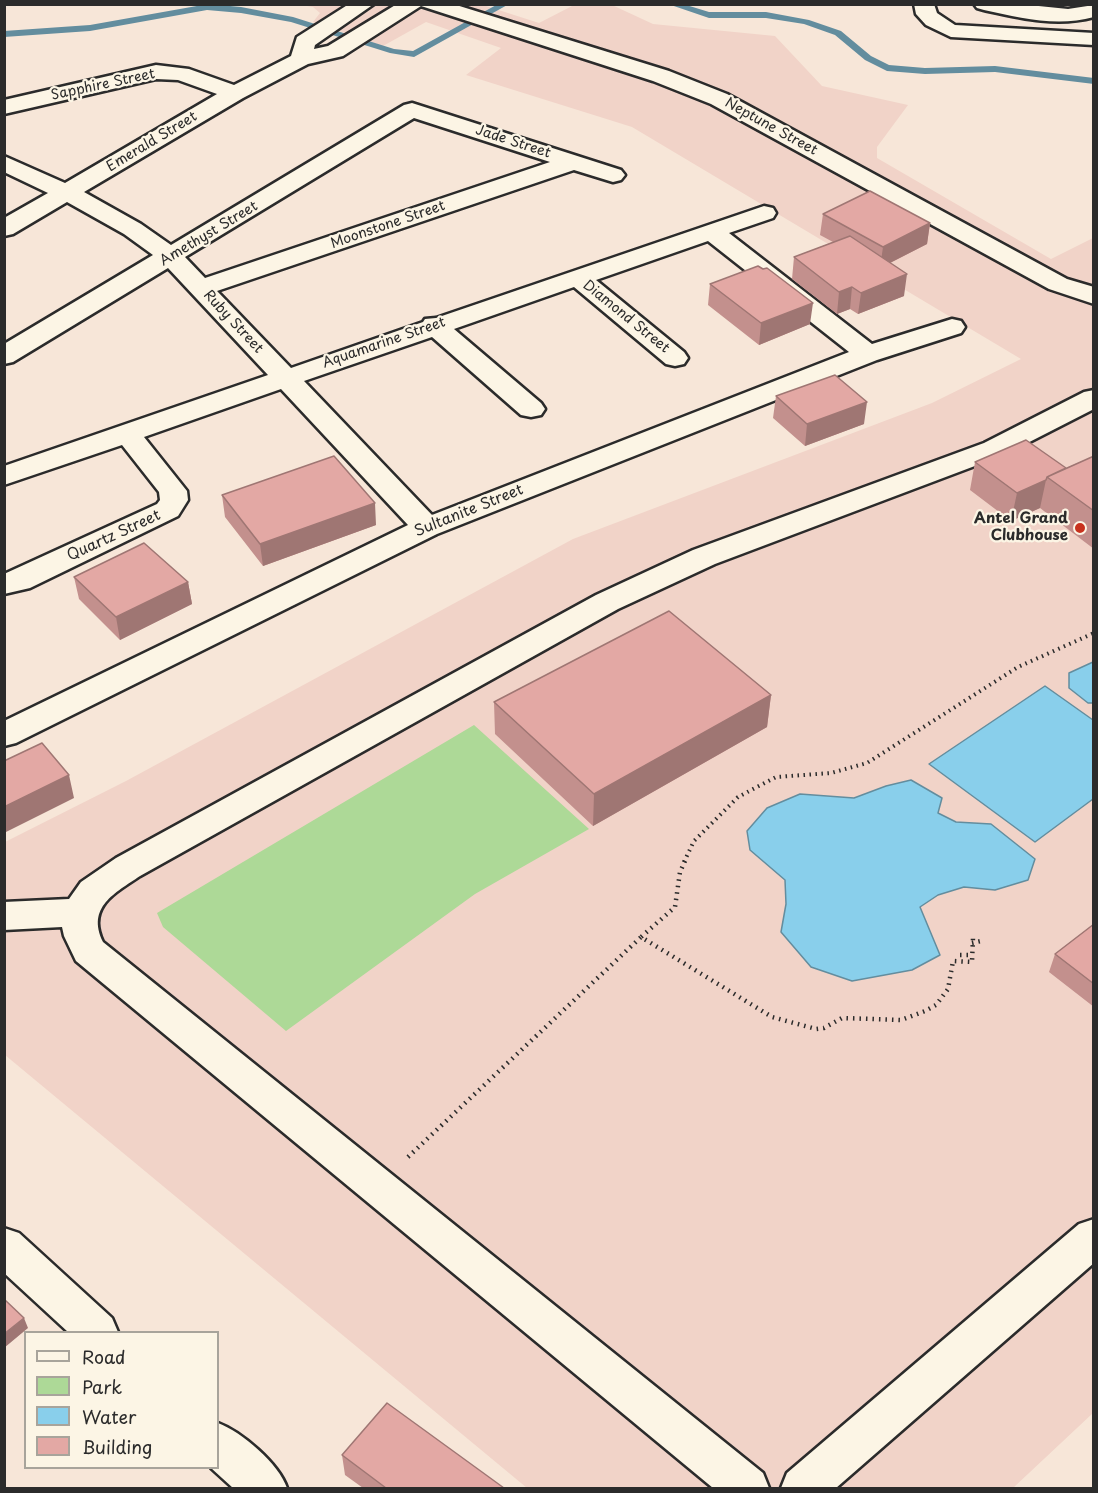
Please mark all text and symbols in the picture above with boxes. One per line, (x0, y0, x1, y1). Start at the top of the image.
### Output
street label: Sapphire Street (50, 66, 156, 104)
street label: Neptune Street (722, 95, 820, 159)
street label: Emerald Street (104, 108, 200, 176)
street label: Jade Street (473, 122, 553, 162)
street label: Amethyst Street (157, 198, 261, 270)
street label: Moonstone Street (329, 198, 447, 252)
street label: Diamond Street (579, 277, 673, 357)
street label: Ruby Street (200, 287, 266, 357)
street label: Aquamarine Street (320, 314, 448, 372)
street label: Sultanite Street (412, 481, 526, 541)
street label: Quartz Street (64, 507, 164, 565)
place label: Antel Grand Clubhouse (974, 510, 1068, 545)
marker: Antel Grand Clubhouse (1073, 521, 1087, 535)
legend (24, 1331, 219, 1469)
text: Road (82, 1343, 126, 1370)
text: Park (82, 1373, 122, 1400)
text: Water (82, 1403, 136, 1430)
text: Building (82, 1433, 152, 1460)

